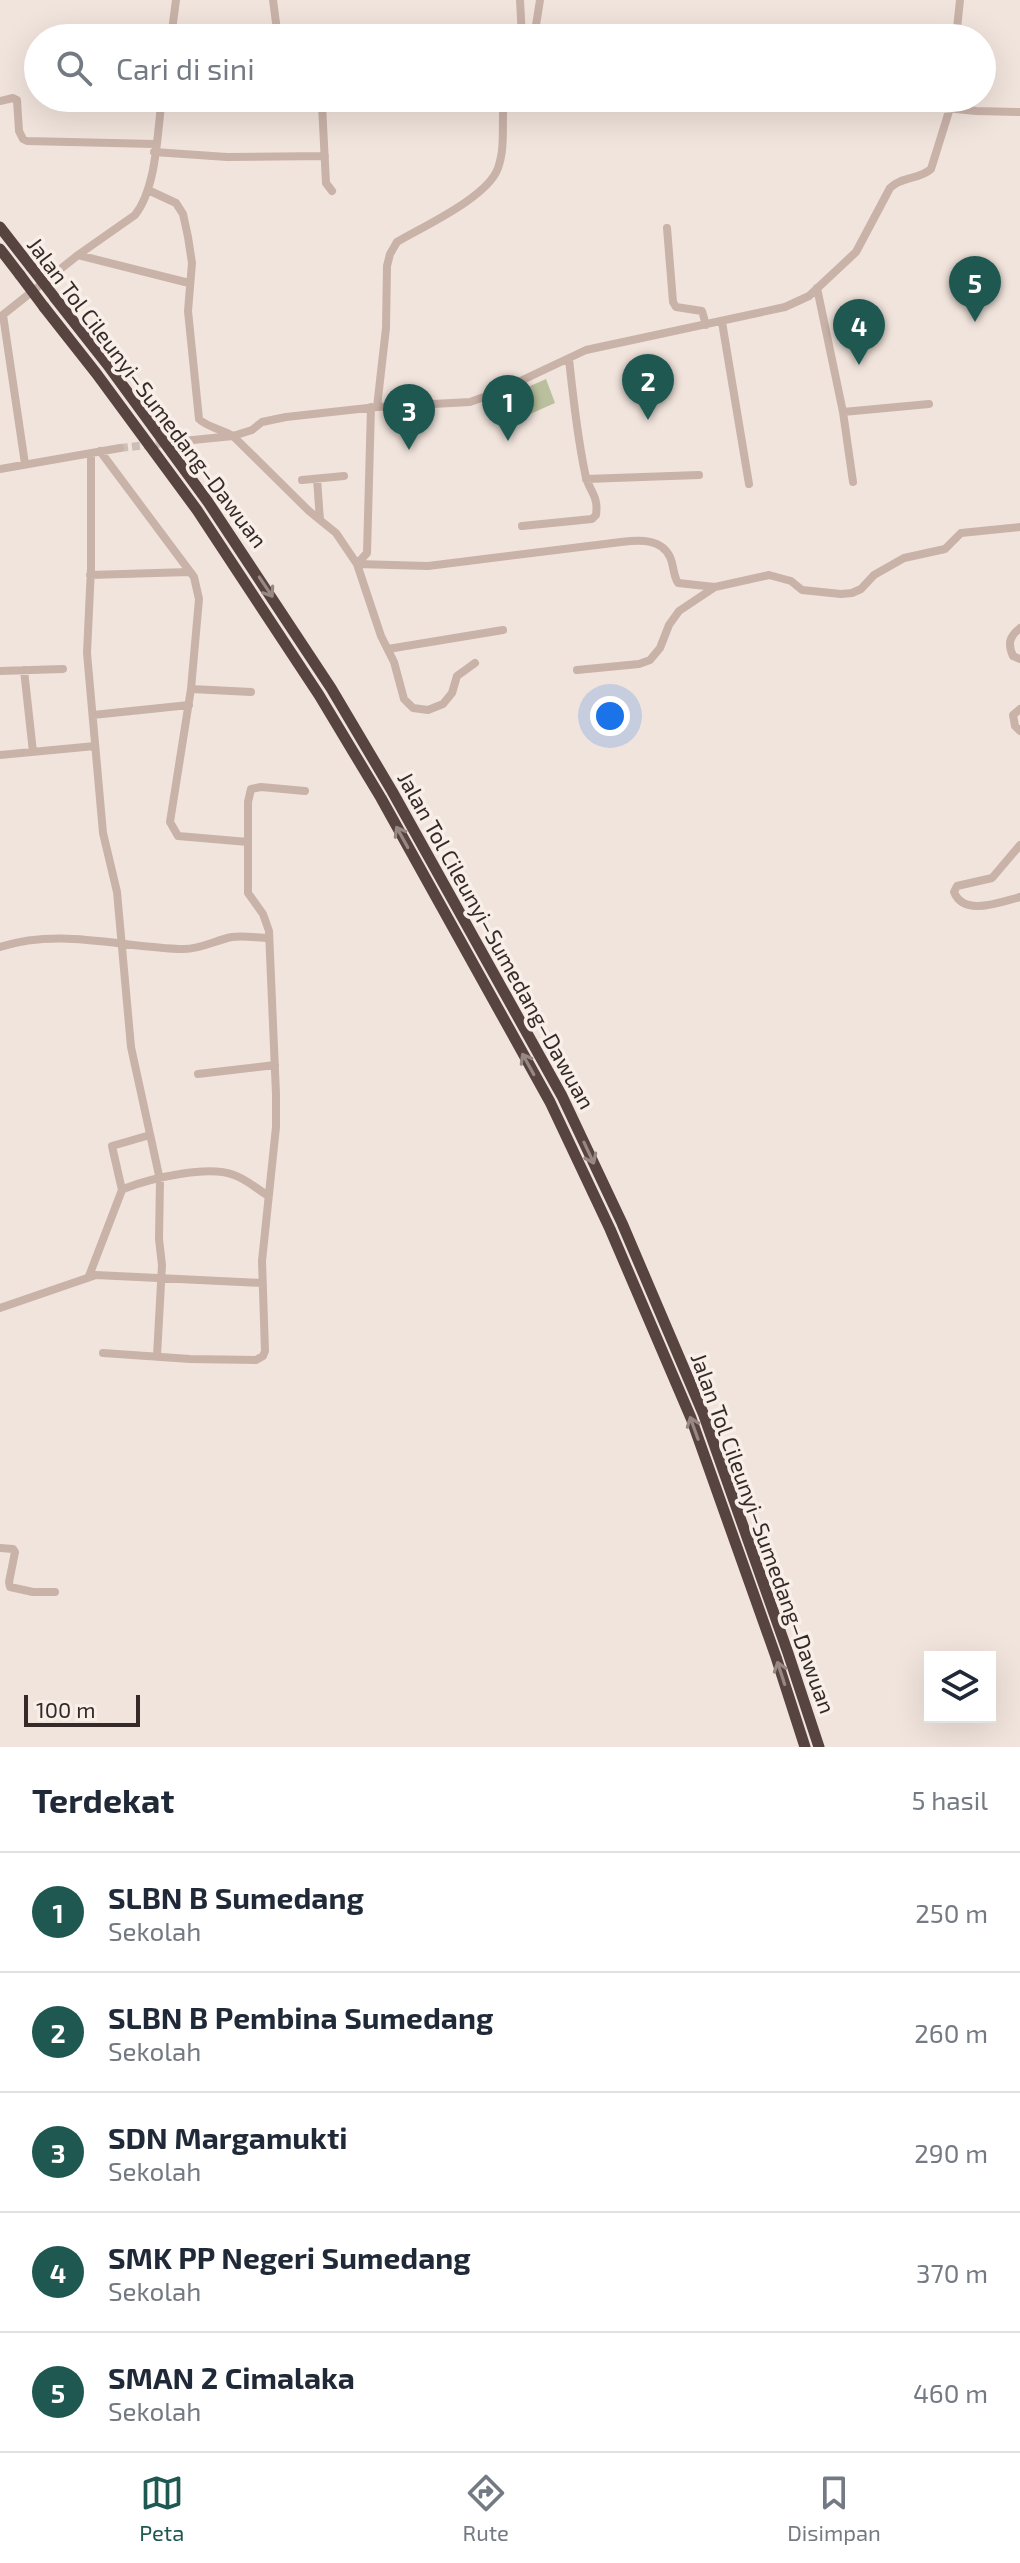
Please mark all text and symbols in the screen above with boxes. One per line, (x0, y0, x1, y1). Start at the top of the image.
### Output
search box (24, 24, 996, 112)
icon: search (52, 46, 96, 90)
text: Cari di sini (116, 50, 255, 86)
street label: Jalan Tol Cileunyi–Sumedang–Dawuan (23, 232, 273, 552)
pin: 5 (949, 256, 1001, 322)
pin: 4 (833, 299, 885, 365)
pin: 2 (622, 354, 674, 420)
pin: 1 (482, 375, 534, 441)
pin: 3 (383, 384, 435, 450)
one-way arrow (258, 576, 274, 598)
your location (590, 696, 630, 736)
street label: Jalan Tol Cileunyi–Sumedang–Dawuan (393, 767, 601, 1113)
one-way arrow (394, 825, 409, 849)
one-way arrow (520, 1053, 536, 1076)
one-way arrow (582, 1141, 597, 1165)
street label: Jalan Tol Cileunyi–Sumedang–Dawuan (687, 1349, 841, 1717)
one-way arrow (686, 1416, 700, 1440)
map controls (924, 1651, 996, 1723)
button: layers (924, 1651, 996, 1723)
one-way arrow (772, 1660, 787, 1685)
scale bar (24, 1691, 140, 1727)
text: 100 m (36, 1696, 95, 1722)
text: Terdekat (32, 1779, 174, 1820)
text: 5 hasil (912, 1784, 988, 1815)
text: SLBN B Sumedang (108, 1879, 364, 1915)
text: 1 (52, 1897, 64, 1928)
text: 250 m (915, 1897, 988, 1928)
text: Sekolah (108, 1915, 201, 1946)
text: SLBN B Pembina Sumedang (108, 1999, 493, 2035)
text: 2 (50, 2017, 66, 2048)
text: 260 m (914, 2017, 988, 2048)
text: Sekolah (108, 2035, 201, 2066)
text: SDN Margamukti (108, 2119, 347, 2155)
text: 3 (51, 2137, 65, 2168)
text: 290 m (914, 2137, 988, 2168)
text: Sekolah (108, 2155, 201, 2186)
text: SMK PP Negeri Sumedang (108, 2239, 471, 2275)
text: 4 (50, 2257, 66, 2288)
text: 370 m (916, 2257, 988, 2288)
text: Sekolah (108, 2275, 201, 2306)
text: SMAN 2 Cimalaka (108, 2359, 355, 2395)
text: 5 (51, 2377, 65, 2408)
text: 460 m (913, 2377, 988, 2408)
text: Sekolah (108, 2395, 201, 2426)
tab: Peta (139, 2471, 184, 2545)
tab: Rute (463, 2471, 509, 2545)
tab: Disimpan (787, 2471, 881, 2545)

